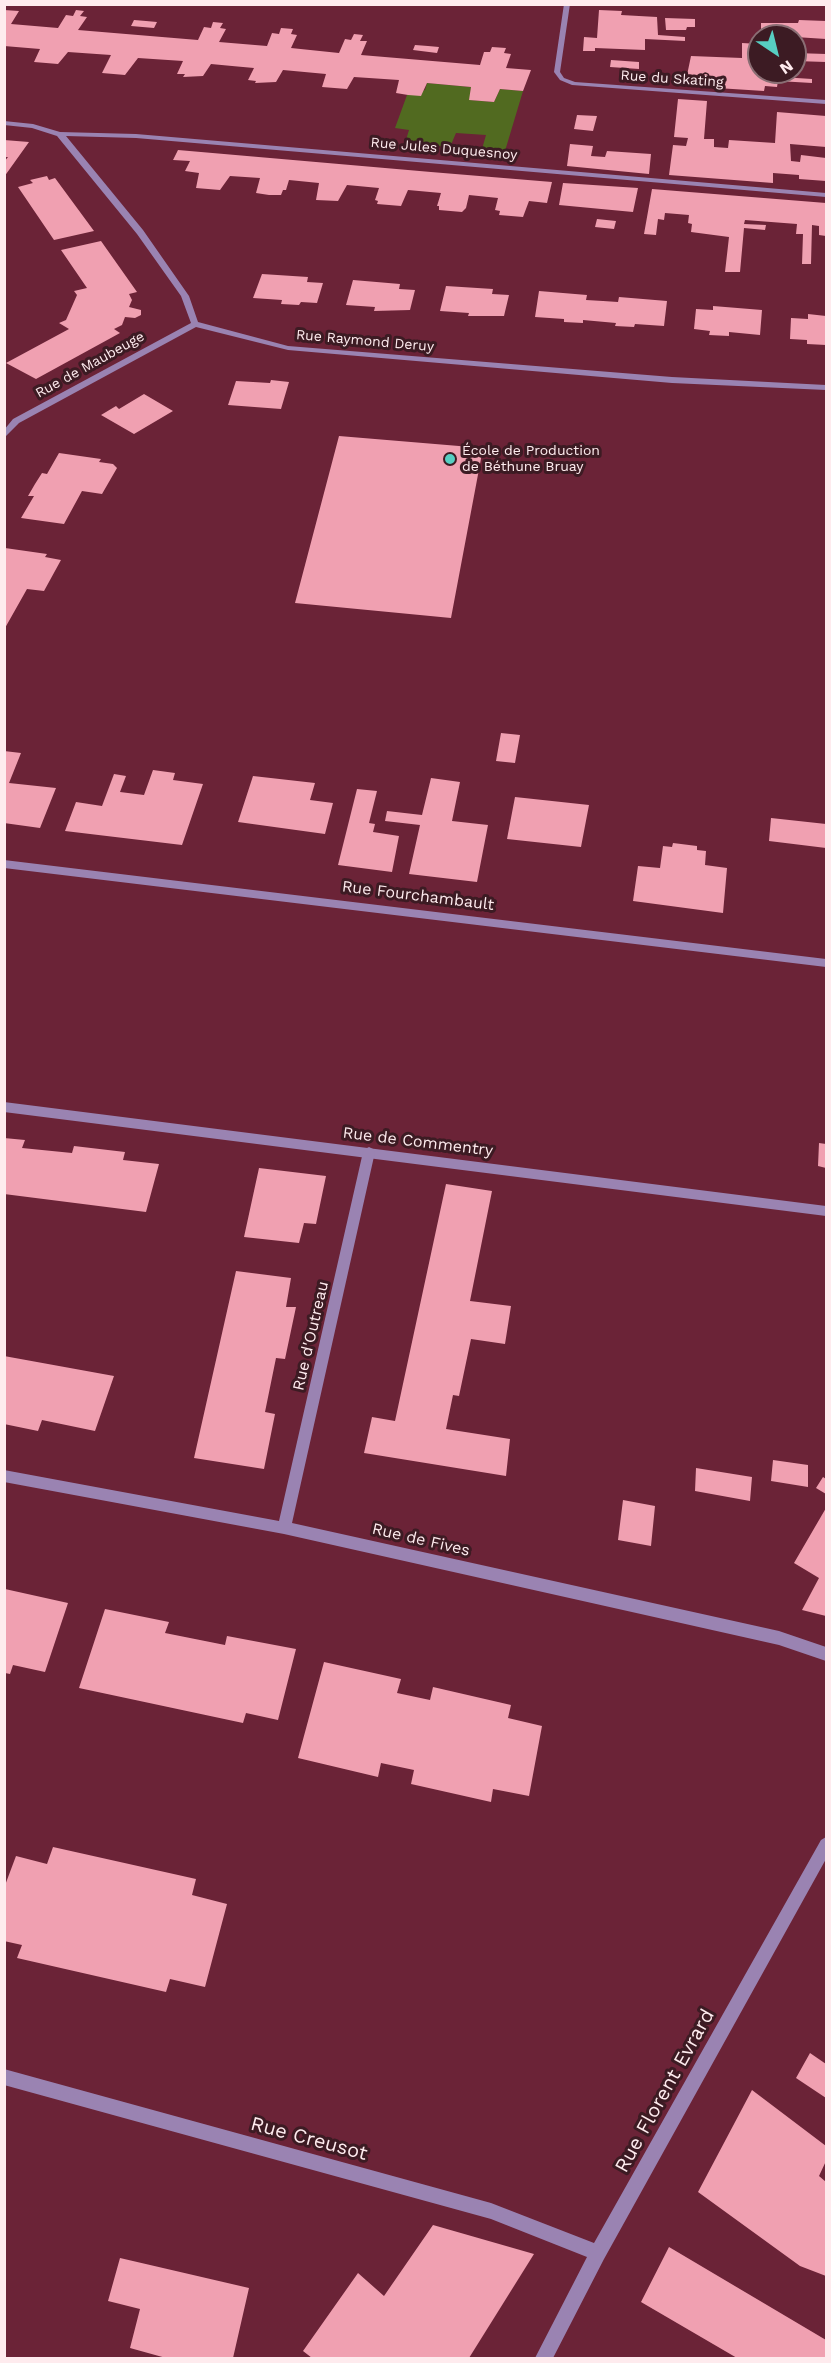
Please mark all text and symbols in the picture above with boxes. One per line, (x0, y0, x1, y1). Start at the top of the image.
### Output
north arrow (747, 24, 807, 84)
text: N (776, 56, 797, 79)
street label: Rue du Skating (620, 67, 724, 91)
street label: Rue Jules Duquesnoy (370, 134, 518, 164)
street label: Rue Raymond Deruy (295, 327, 435, 355)
street label: Rue de Maubeuge (33, 328, 147, 402)
place label: École de Production de Béthune Bruay (462, 443, 600, 476)
marker: École de Production de Béthune Bruay (443, 452, 457, 466)
street label: Rue Fourchambault (341, 877, 495, 915)
street label: Rue de Commentry (342, 1123, 494, 1161)
street label: Rue d'Outreau (289, 1279, 333, 1393)
street label: Rue de Fives (370, 1519, 472, 1561)
street label: Rue Florent Evrard (610, 2005, 720, 2177)
street label: Rue Creusot (248, 2112, 370, 2166)

